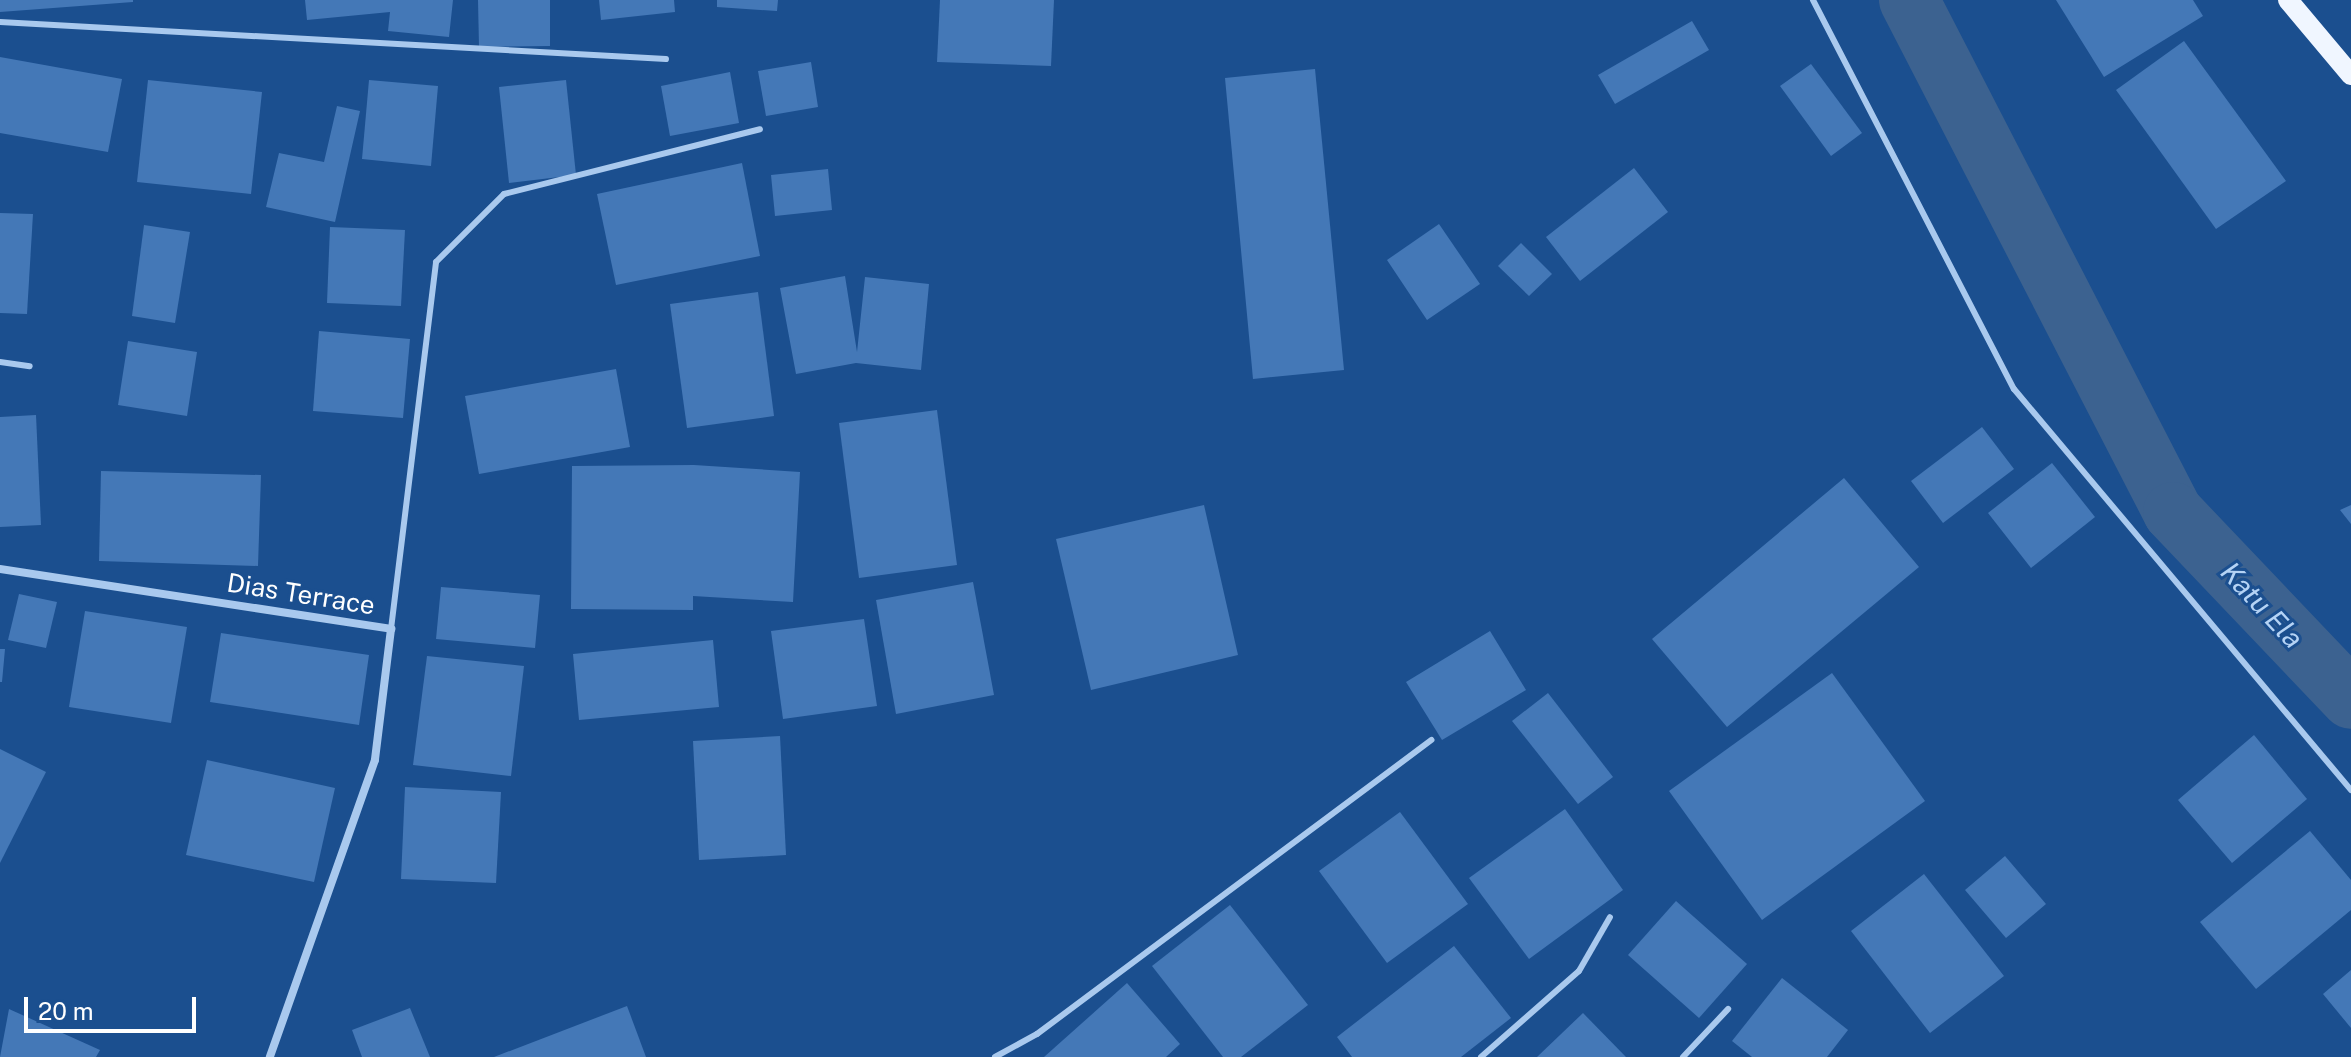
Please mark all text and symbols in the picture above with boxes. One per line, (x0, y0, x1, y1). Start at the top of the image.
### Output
water label: Katu Ela (2214, 555, 2310, 655)
street label: Dias Terrace (225, 567, 377, 621)
scale bar (28, 981, 200, 1031)
text: 20 m (38, 997, 94, 1025)

